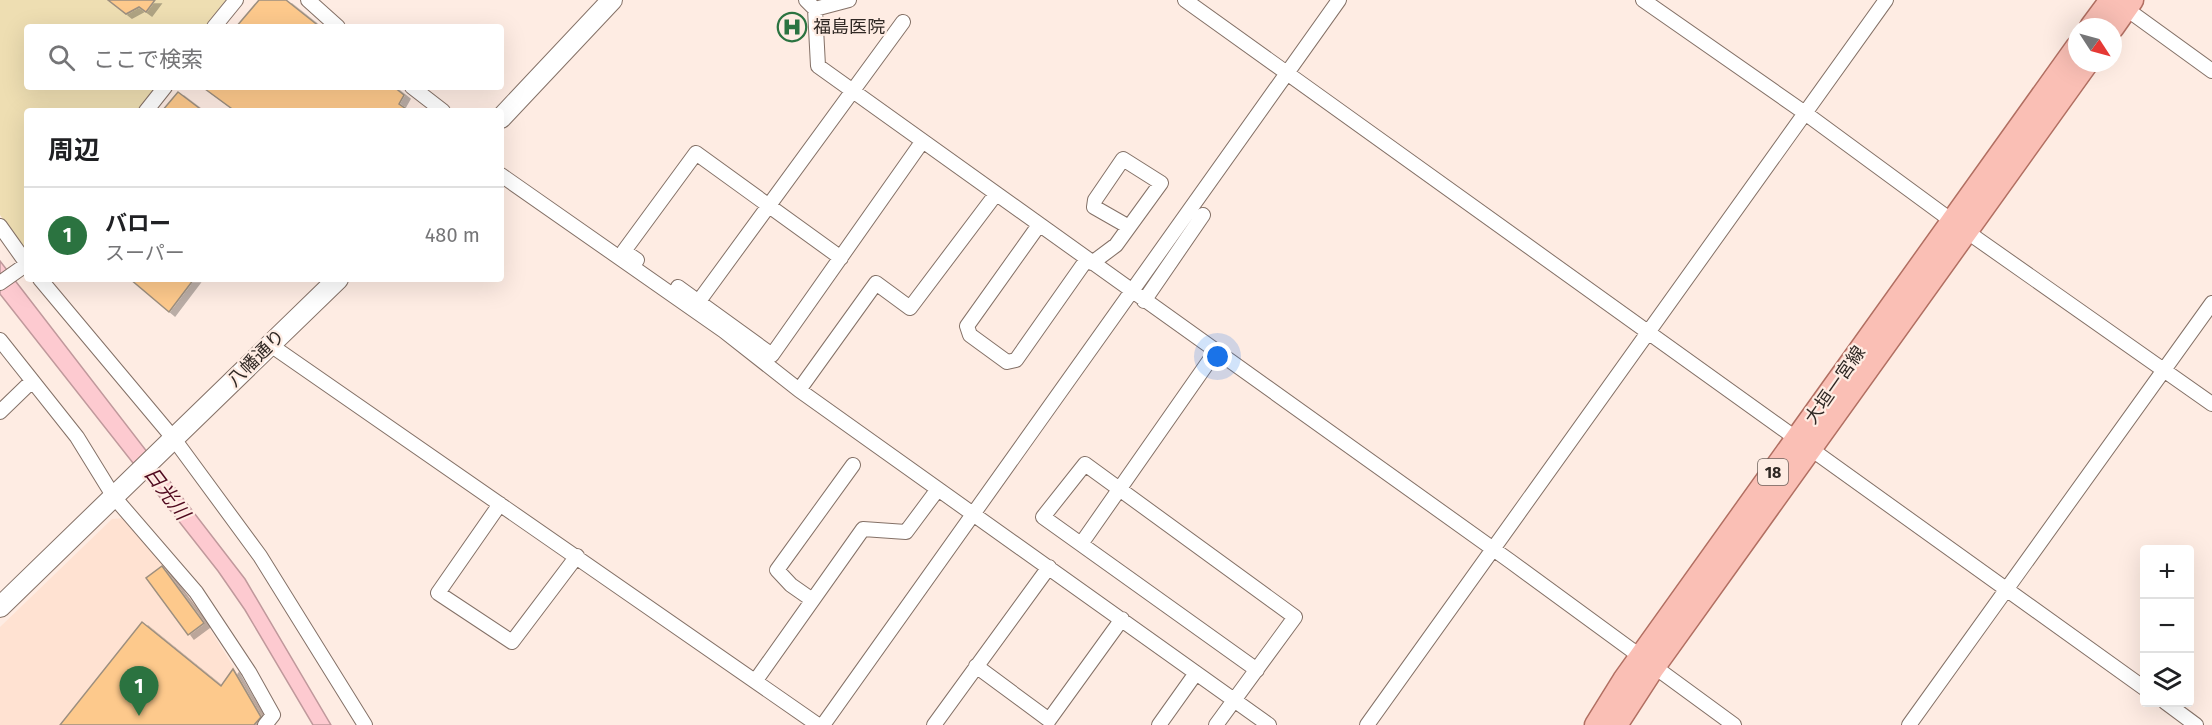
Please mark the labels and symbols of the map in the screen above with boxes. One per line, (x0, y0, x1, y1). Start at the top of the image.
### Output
hospital icon: 福島医院 (776, 11, 808, 43)
place label: 福島医院 (813, 16, 885, 38)
north arrow (2068, 18, 2122, 72)
street label: 八幡通り (223, 325, 289, 391)
your location (1203, 342, 1232, 371)
street label: 大垣一宮線 (1800, 342, 1870, 428)
road number: 18 (1758, 459, 1788, 485)
water label: 日光川 (139, 462, 196, 526)
pin: 1 (120, 666, 158, 716)

